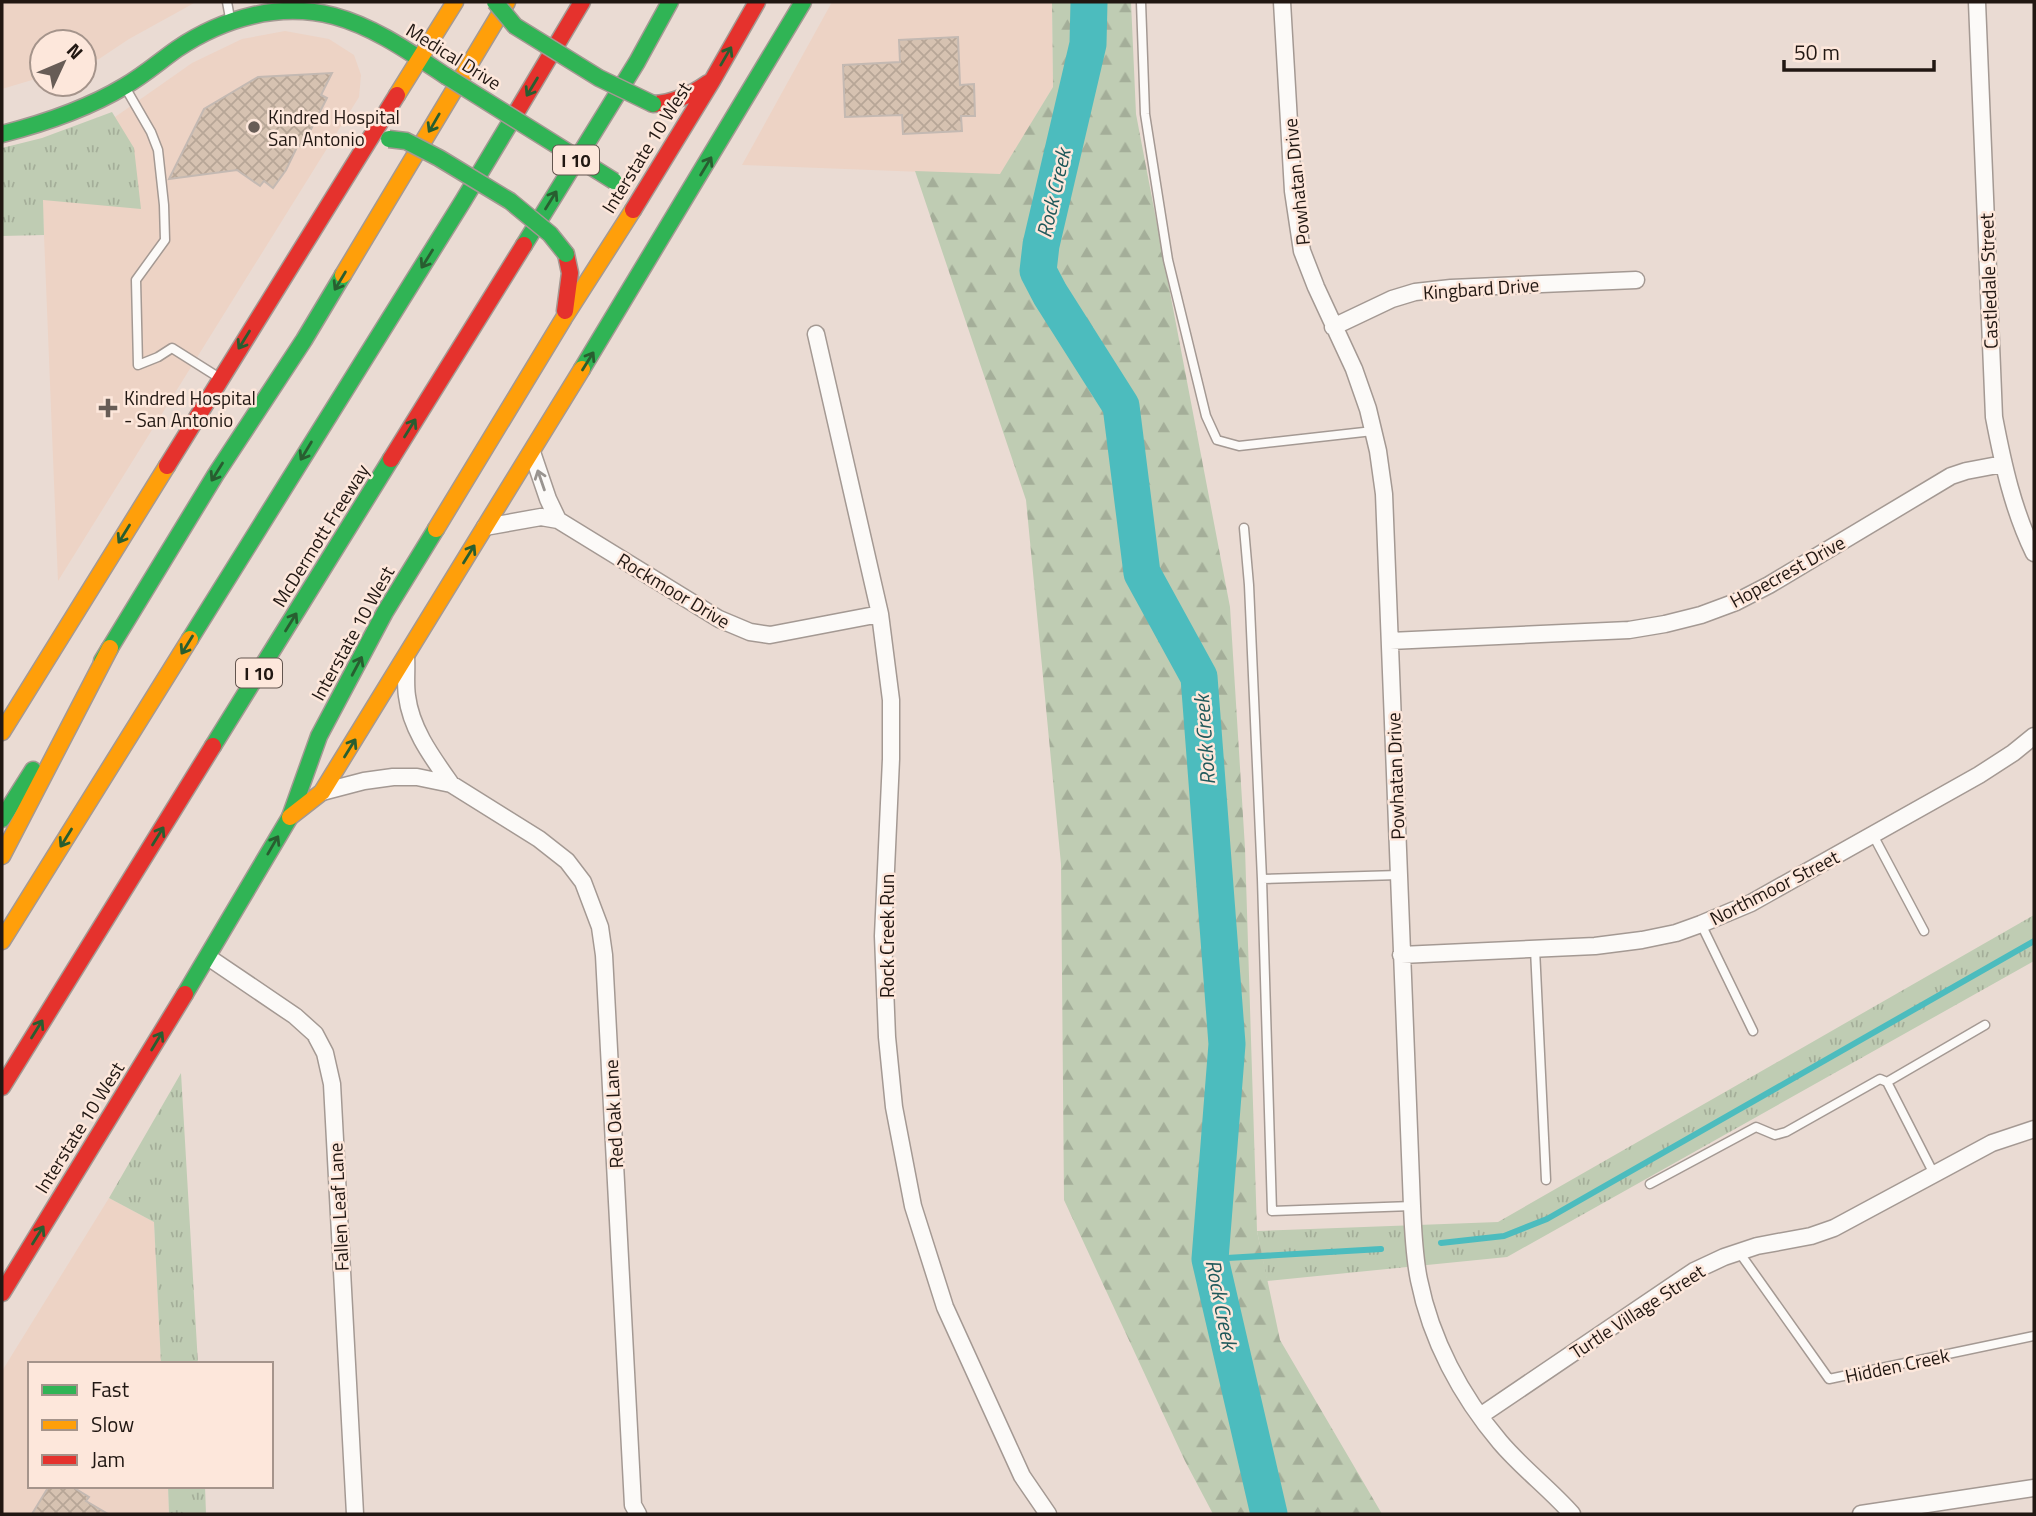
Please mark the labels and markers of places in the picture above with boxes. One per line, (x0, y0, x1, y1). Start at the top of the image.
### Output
place label: Kindred Hospital San Antonio (268, 102, 400, 153)
marker: Kindred Hospital San Antonio (246, 119, 262, 135)
place label: Kindred Hospital - San Antonio (124, 383, 256, 434)
marker: Kindred Hospital - San Antonio (98, 398, 118, 418)

